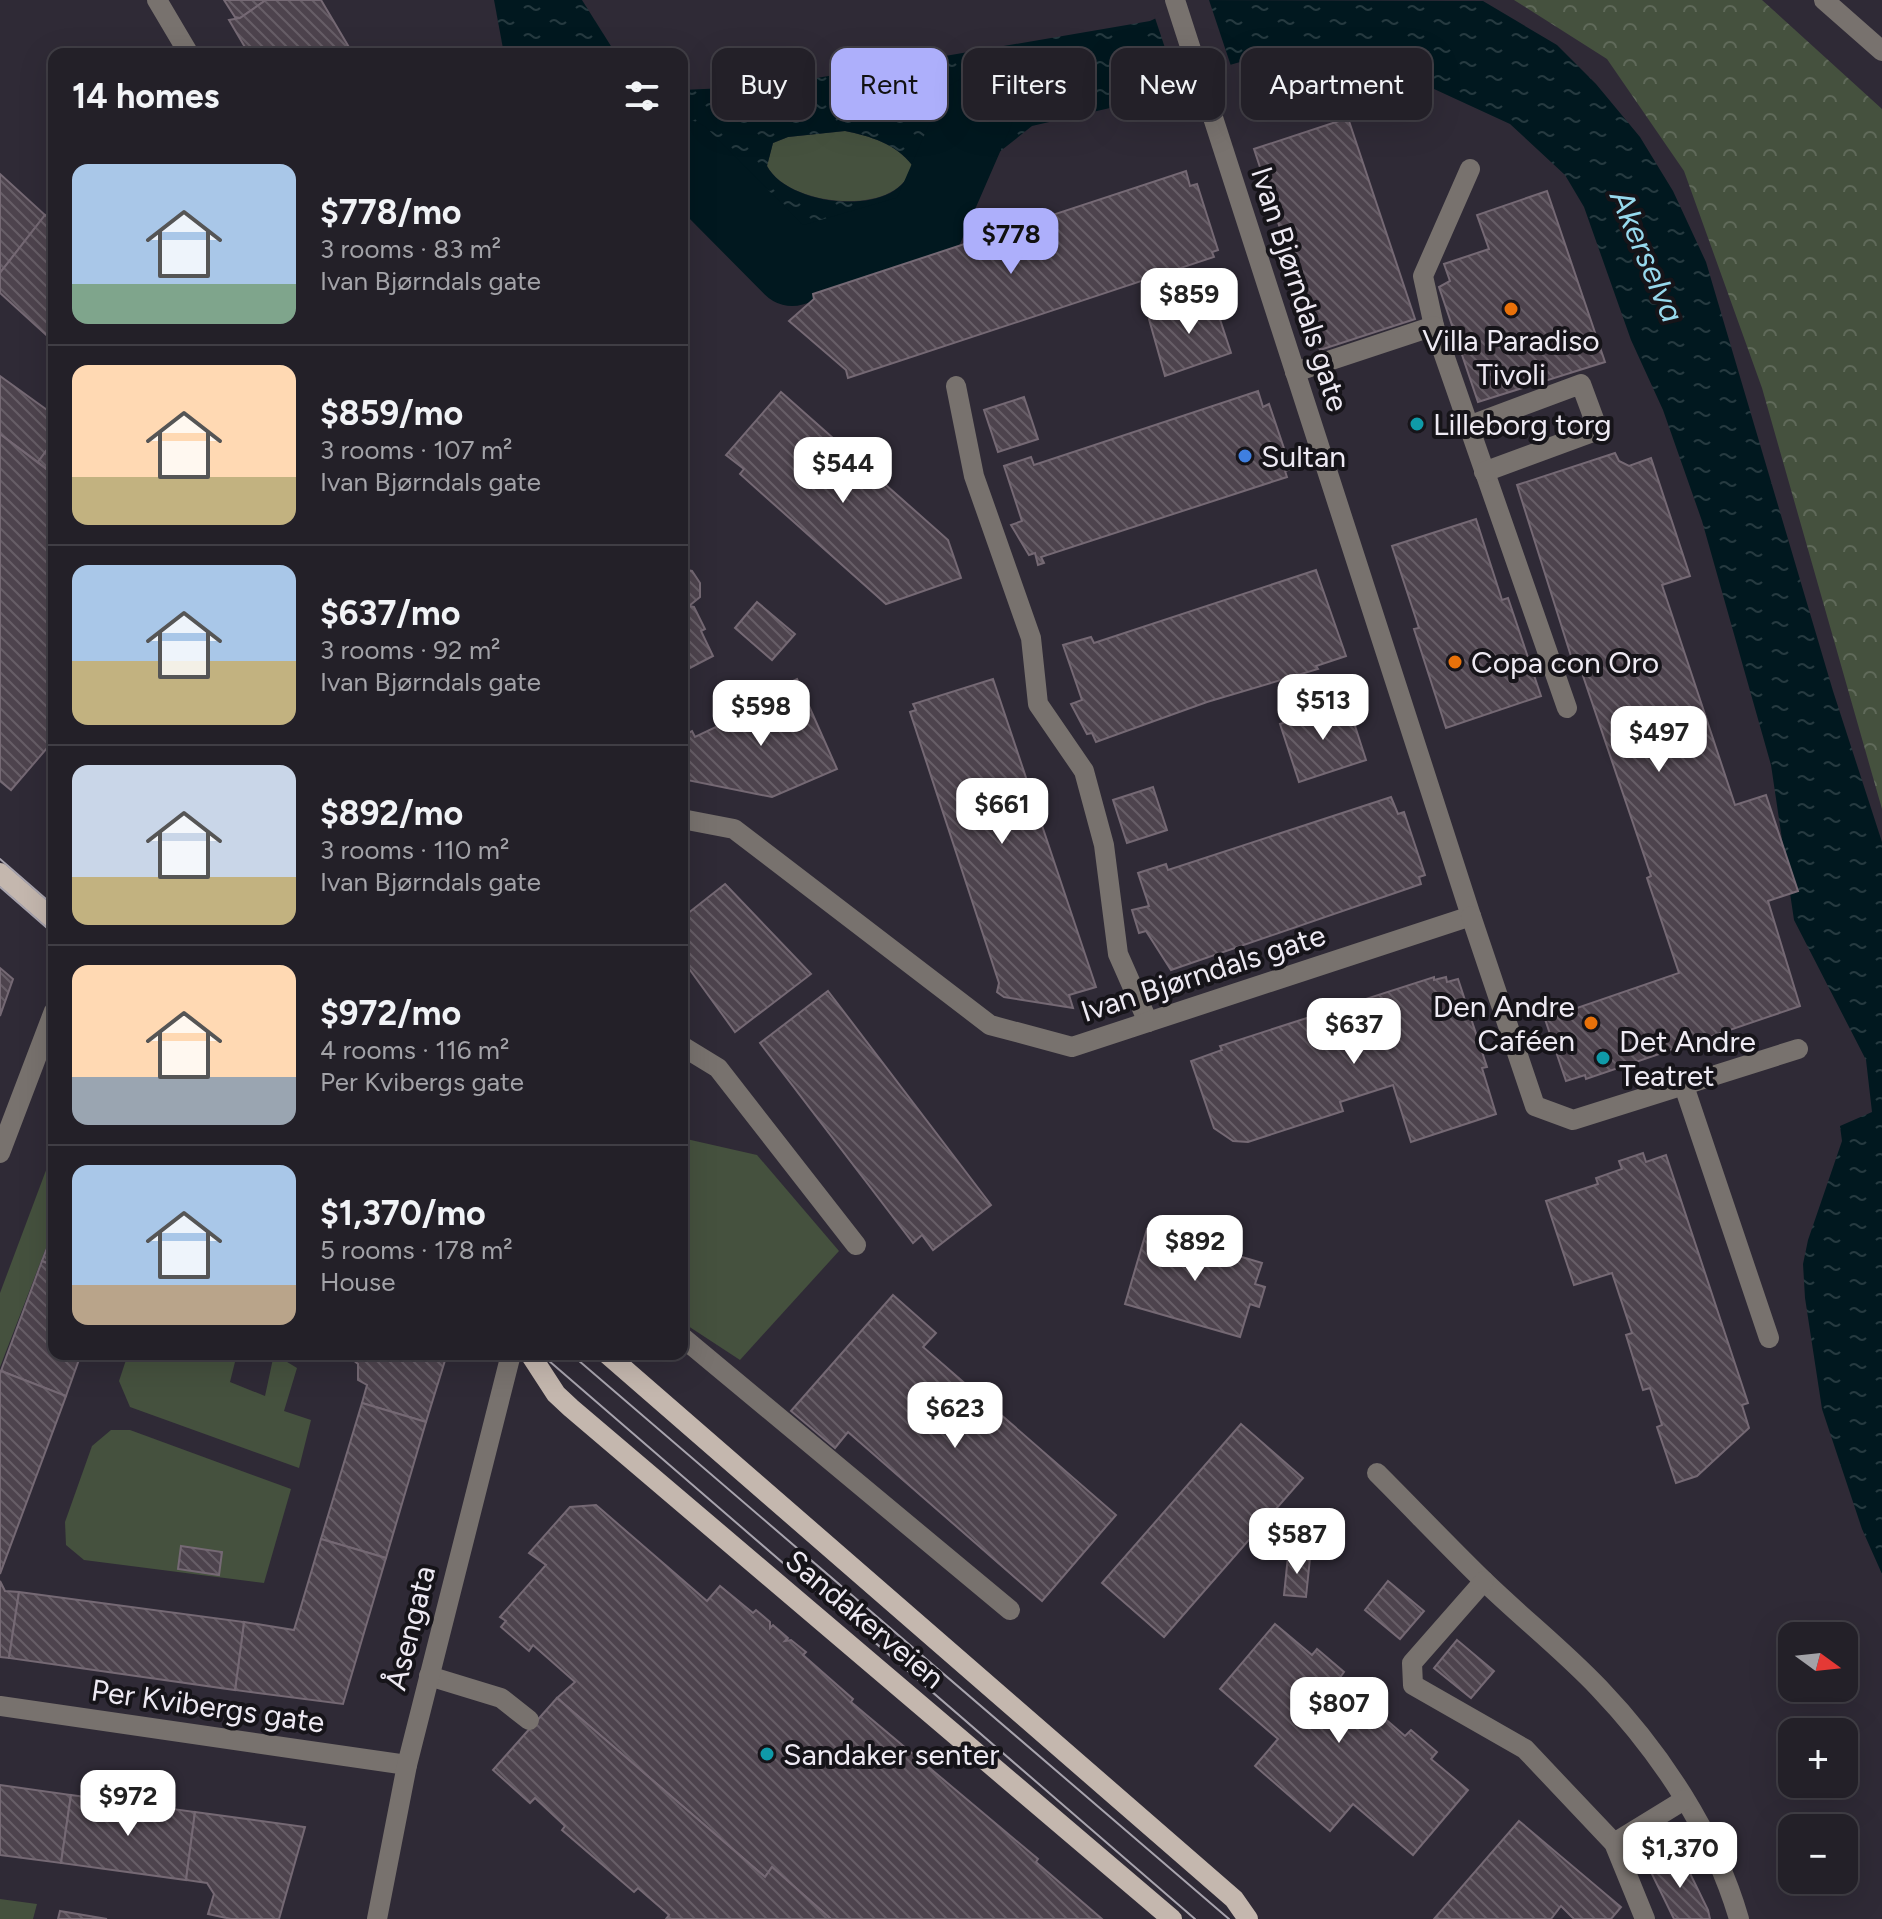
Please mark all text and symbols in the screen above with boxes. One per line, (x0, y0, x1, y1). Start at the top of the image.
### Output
chip: Buy (712, 48, 815, 120)
chip: Rent (831, 48, 947, 120)
chip: Filters (963, 48, 1095, 120)
chip: New (1111, 48, 1225, 120)
chip: Apartment (1241, 48, 1432, 120)
icon: filters (620, 74, 664, 118)
text: 14 homes (72, 76, 219, 117)
street label: Ivan Bjørndals gate (1243, 162, 1357, 416)
water label: Akerselva (1601, 182, 1692, 328)
text: $778/mo (320, 192, 462, 233)
icon: home (136, 196, 232, 292)
pin: $778 (964, 208, 1058, 276)
text: $778 (981, 218, 1041, 250)
text: 3 rooms · 83 m² (320, 233, 501, 265)
text: Ivan Bjørndals gate (320, 265, 541, 297)
pin: $859 (1142, 268, 1236, 336)
text: $859 (1159, 278, 1219, 310)
marker: Villa Paradiso Tivoli (1502, 300, 1520, 318)
place label: Villa Paradiso Tivoli (1422, 322, 1600, 393)
text: $859/mo (320, 393, 463, 434)
icon: home (136, 397, 232, 493)
place label: Lilleborg torg (1433, 406, 1612, 443)
marker: Lilleborg torg (1408, 415, 1426, 433)
text: 3 rooms · 107 m² (320, 434, 513, 466)
pin: $544 (796, 437, 890, 505)
place label: Sultan (1261, 438, 1346, 475)
text: $544 (812, 447, 874, 479)
marker: Sultan (1236, 447, 1254, 465)
text: Ivan Bjørndals gate (320, 466, 541, 498)
text: $637/mo (320, 593, 460, 634)
icon: home (136, 597, 232, 693)
text: 3 rooms · 92 m² (320, 634, 500, 666)
place label: Copa con Oro (1471, 644, 1659, 681)
marker: Copa con Oro (1446, 653, 1464, 671)
text: Ivan Bjørndals gate (320, 666, 541, 698)
pin: $513 (1276, 674, 1370, 742)
pin: $598 (714, 680, 808, 748)
text: $513 (1296, 684, 1350, 716)
text: $598 (731, 690, 791, 722)
pin: $497 (1612, 706, 1706, 774)
text: $497 (1629, 716, 1689, 748)
pin: $661 (955, 778, 1049, 846)
text: $661 (974, 788, 1030, 820)
text: $892/mo (320, 793, 463, 834)
icon: home (136, 797, 232, 893)
text: 3 rooms · 110 m² (320, 834, 509, 866)
text: Ivan Bjørndals gate (320, 866, 541, 898)
street label: Ivan Bjørndals gate (1076, 916, 1330, 1030)
place label: Den Andre Caféen (1433, 988, 1575, 1059)
text: $972/mo (320, 993, 461, 1034)
icon: home (136, 997, 232, 1093)
pin: $637 (1307, 998, 1401, 1066)
text: $637 (1325, 1008, 1383, 1040)
marker: Den Andre Caféen (1582, 1014, 1600, 1032)
place label: Det Andre Teatret (1619, 1023, 1756, 1094)
text: 4 rooms · 116 m² (320, 1034, 509, 1066)
marker: Det Andre Teatret (1594, 1049, 1612, 1067)
text: Per Kvibergs gate (320, 1066, 524, 1098)
text: $1,370/mo (320, 1193, 486, 1234)
icon: home (136, 1197, 232, 1293)
pin: $892 (1148, 1215, 1242, 1283)
text: $892 (1165, 1225, 1225, 1257)
text: 5 rooms · 178 m² (320, 1234, 513, 1266)
text: House (320, 1266, 395, 1298)
pin: $623 (908, 1382, 1002, 1450)
text: $623 (926, 1392, 985, 1424)
pin: $587 (1250, 1508, 1344, 1576)
text: $587 (1267, 1518, 1327, 1550)
street label: Sandakerveien (778, 1542, 952, 1696)
street label: Åsengata (377, 1562, 443, 1694)
north arrow (1778, 1622, 1858, 1702)
map controls (1778, 1622, 1858, 1894)
street label: Per Kvibergs gate (89, 1671, 327, 1741)
pin: $807 (1292, 1677, 1386, 1745)
text: $807 (1308, 1687, 1370, 1719)
button: + (1778, 1718, 1858, 1798)
place label: Sandaker senter (783, 1736, 999, 1773)
marker: Sandaker senter (758, 1745, 776, 1763)
pin: $972 (81, 1770, 175, 1838)
text: $972 (99, 1780, 158, 1812)
button: − (1778, 1814, 1858, 1894)
pin: $1,370 (1615, 1822, 1745, 1890)
text: $1,370 (1641, 1832, 1719, 1864)

